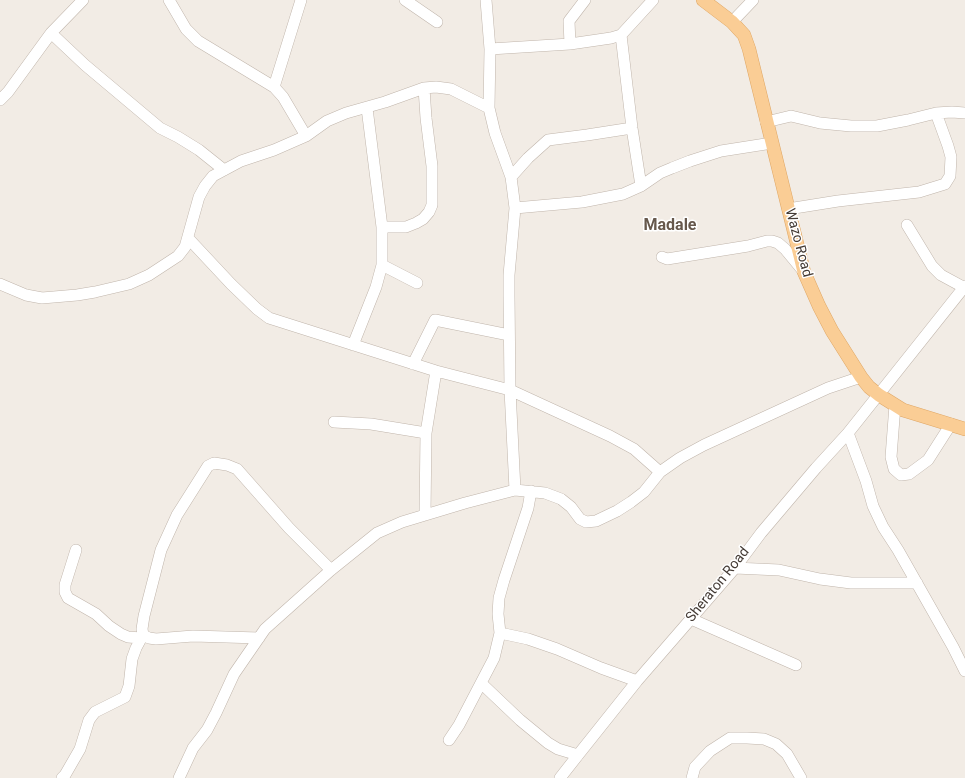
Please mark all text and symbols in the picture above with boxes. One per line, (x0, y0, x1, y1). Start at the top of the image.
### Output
street label: Wazo Road (781, 207, 815, 279)
district label: Madale (643, 216, 697, 236)
street label: Sheraton Road (683, 544, 753, 626)

